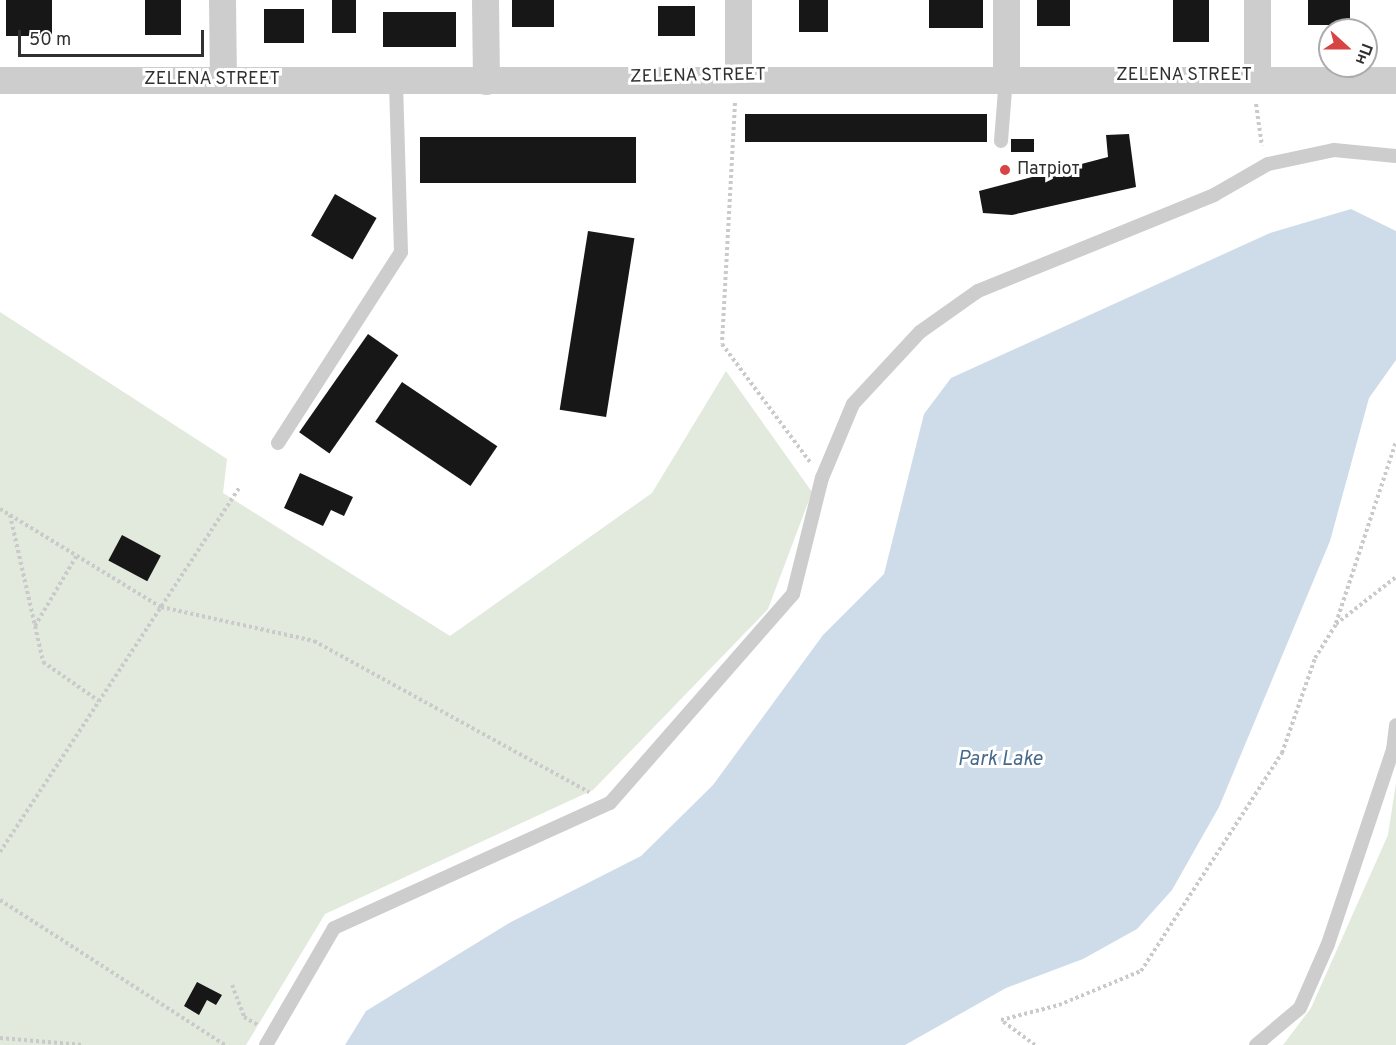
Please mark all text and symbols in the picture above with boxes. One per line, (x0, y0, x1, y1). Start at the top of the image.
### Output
scale bar (21, 18, 207, 56)
north arrow (1318, 18, 1378, 78)
text: 50 m (29, 29, 71, 52)
text: Пн (1350, 40, 1376, 67)
street label: ZELENA STREET (629, 65, 767, 89)
street label: ZELENA STREET (1116, 65, 1252, 87)
street label: ZELENA STREET (144, 69, 280, 91)
place label: Патріот (1017, 159, 1080, 181)
marker: Патріот (998, 163, 1012, 177)
water label: Park Lake (958, 748, 1042, 772)

